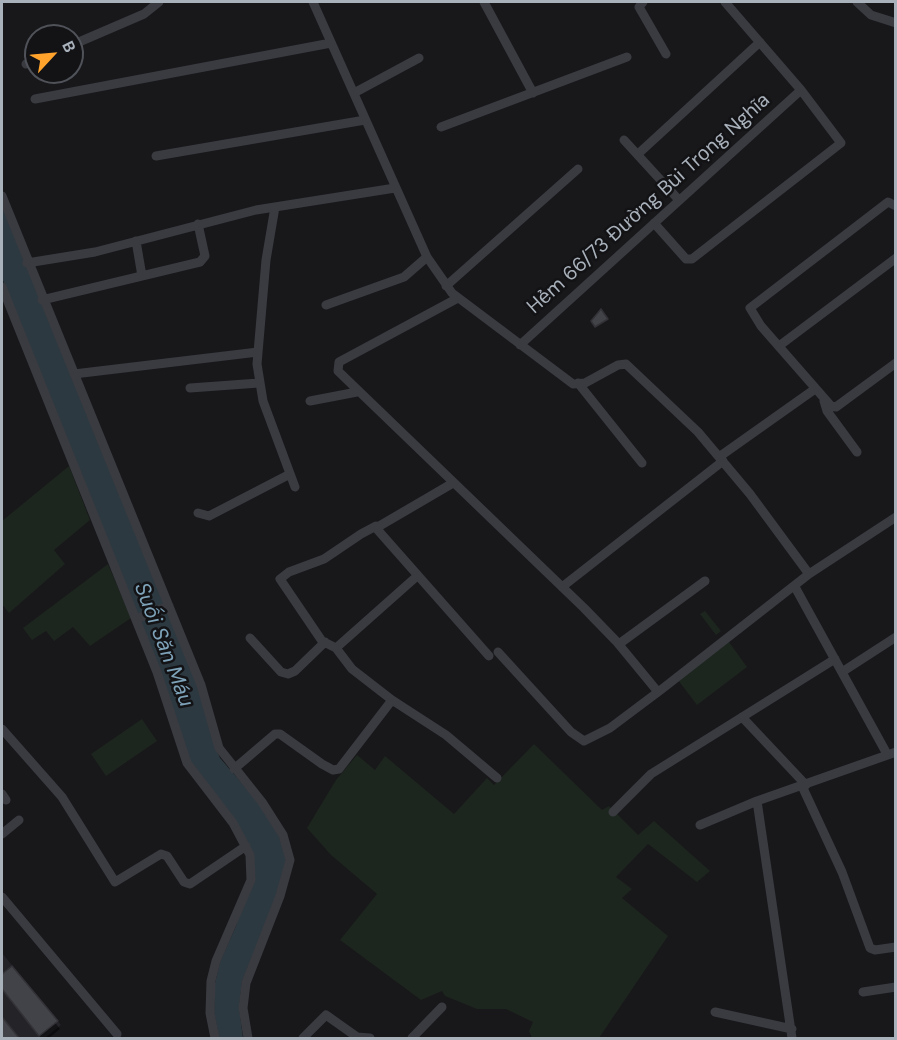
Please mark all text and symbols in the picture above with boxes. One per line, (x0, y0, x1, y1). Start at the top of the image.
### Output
north arrow (24, 24, 84, 84)
text: B (57, 38, 81, 56)
street label: Hẻm 66/73 Đường Bùi Trọng Nghĩa (523, 89, 775, 319)
water label: Suối Săn Máu (128, 579, 198, 711)

